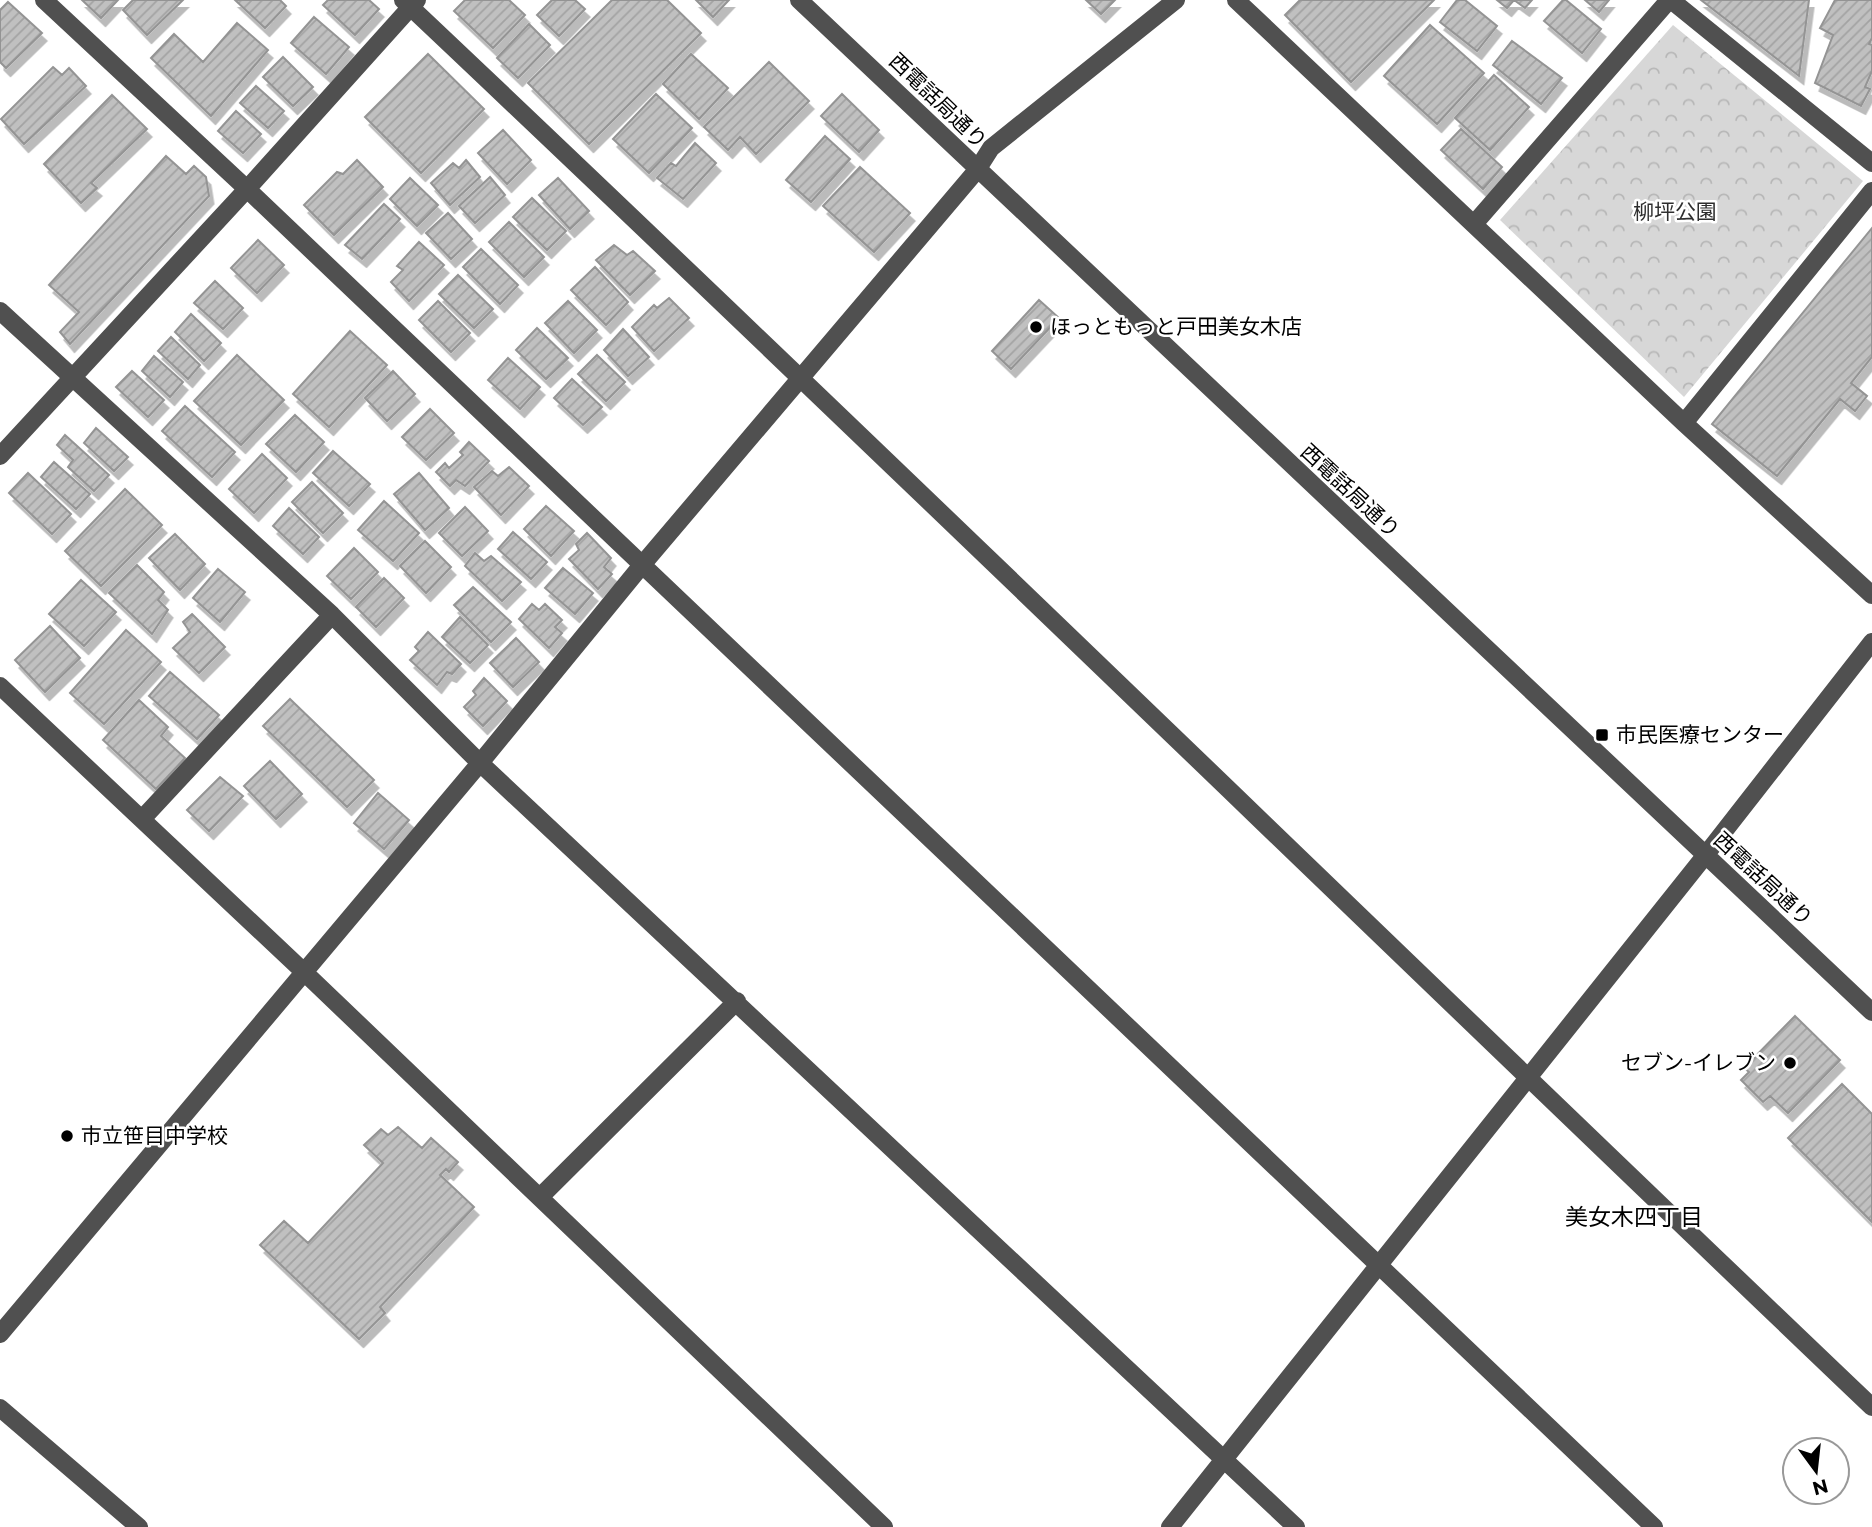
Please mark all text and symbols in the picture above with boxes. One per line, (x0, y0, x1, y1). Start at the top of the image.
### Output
street label: 西電話局通り (884, 48, 992, 153)
park label: 柳坪公園 (1633, 199, 1717, 224)
place label: ほっともっと戸田美女木店 (1050, 314, 1302, 339)
marker: ほっともっと戸田美女木店 (1028, 319, 1044, 335)
street label: 西電話局通り (1296, 439, 1405, 543)
place label: 市民医療センター (1616, 722, 1784, 747)
marker: 市民医療センター (1594, 727, 1610, 743)
street label: 西電話局通り (1709, 827, 1818, 931)
place label: セブン-イレブン (1621, 1050, 1776, 1075)
marker: セブン-イレブン (1782, 1055, 1798, 1071)
place label: 市立笹目中学校 (81, 1123, 228, 1148)
marker: 市立笹目中学校 (59, 1128, 75, 1144)
district label: 美女木四丁目 (1565, 1203, 1703, 1231)
north arrow (1781, 1436, 1851, 1506)
text: N (1810, 1474, 1831, 1500)

